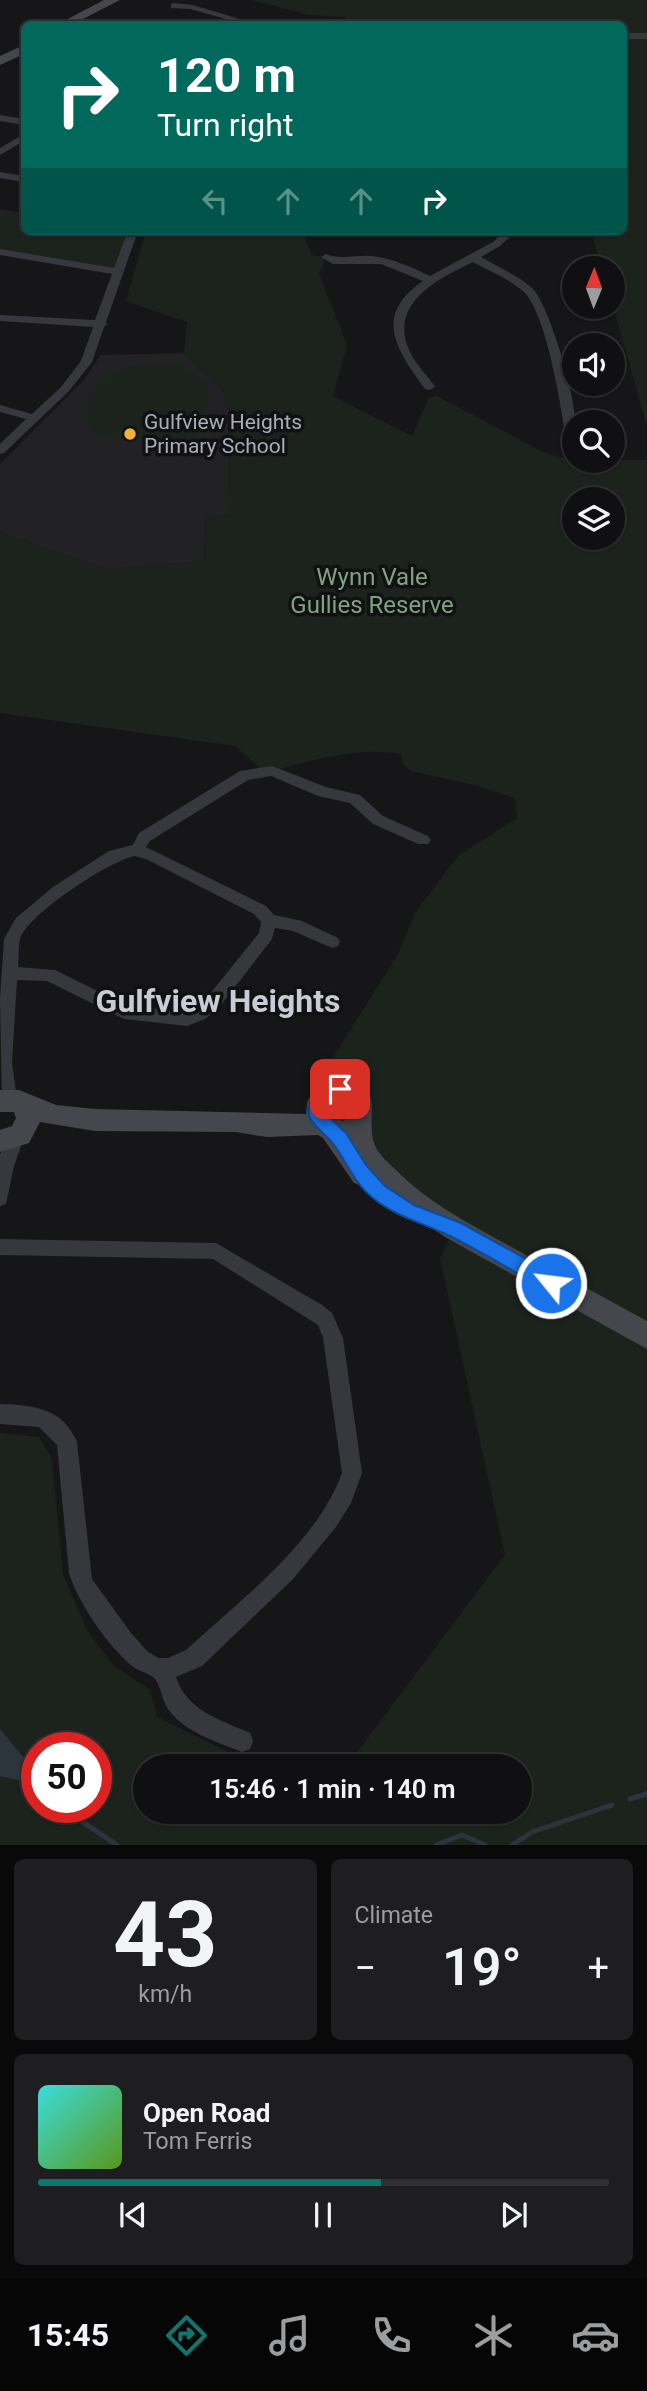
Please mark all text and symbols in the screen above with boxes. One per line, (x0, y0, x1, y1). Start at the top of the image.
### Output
text: 120 m (157, 47, 296, 104)
icon: right (42, 49, 133, 140)
text: Turn right (157, 106, 293, 144)
icon: left (196, 182, 234, 220)
icon: ahead (269, 182, 307, 220)
icon: ahead (342, 182, 380, 220)
icon: right (415, 182, 453, 220)
north arrow (562, 256, 625, 318)
map controls (562, 256, 625, 550)
button: sound (562, 333, 625, 396)
place label: Gulfview Heights Primary School (144, 410, 302, 458)
button: search (562, 410, 625, 473)
marker: Gulfview Heights Primary School (122, 426, 138, 442)
button: layers (562, 487, 625, 550)
park label: Wynn Vale Gullies Reserve (290, 563, 454, 619)
district label: Gulfview Heights (96, 982, 340, 1020)
pin (310, 1059, 370, 1119)
icon: arrive (321, 1070, 359, 1108)
position arrow (514, 1246, 588, 1320)
speed limit sign: 50 (21, 1732, 112, 1823)
text: 15:46 · 1 min · 140 m (209, 1774, 456, 1804)
text: 43 (113, 1882, 217, 1988)
text: Climate (355, 1902, 433, 1929)
text: 19° (442, 1937, 522, 1998)
text: − (355, 1946, 376, 1990)
text: + (587, 1946, 609, 1990)
text: km/h (138, 1981, 192, 2008)
text: Open Road (143, 2098, 271, 2128)
text: Tom Ferris (143, 2128, 252, 2155)
icon: previous (114, 2196, 152, 2234)
icon: pause (304, 2196, 342, 2234)
icon: next (495, 2196, 533, 2234)
icon: directions (162, 2311, 211, 2360)
icon: music (265, 2311, 314, 2360)
icon: phone (367, 2311, 416, 2360)
icon: climate (469, 2311, 518, 2360)
icon: car (571, 2311, 620, 2360)
text: 15:45 (27, 2316, 109, 2354)

